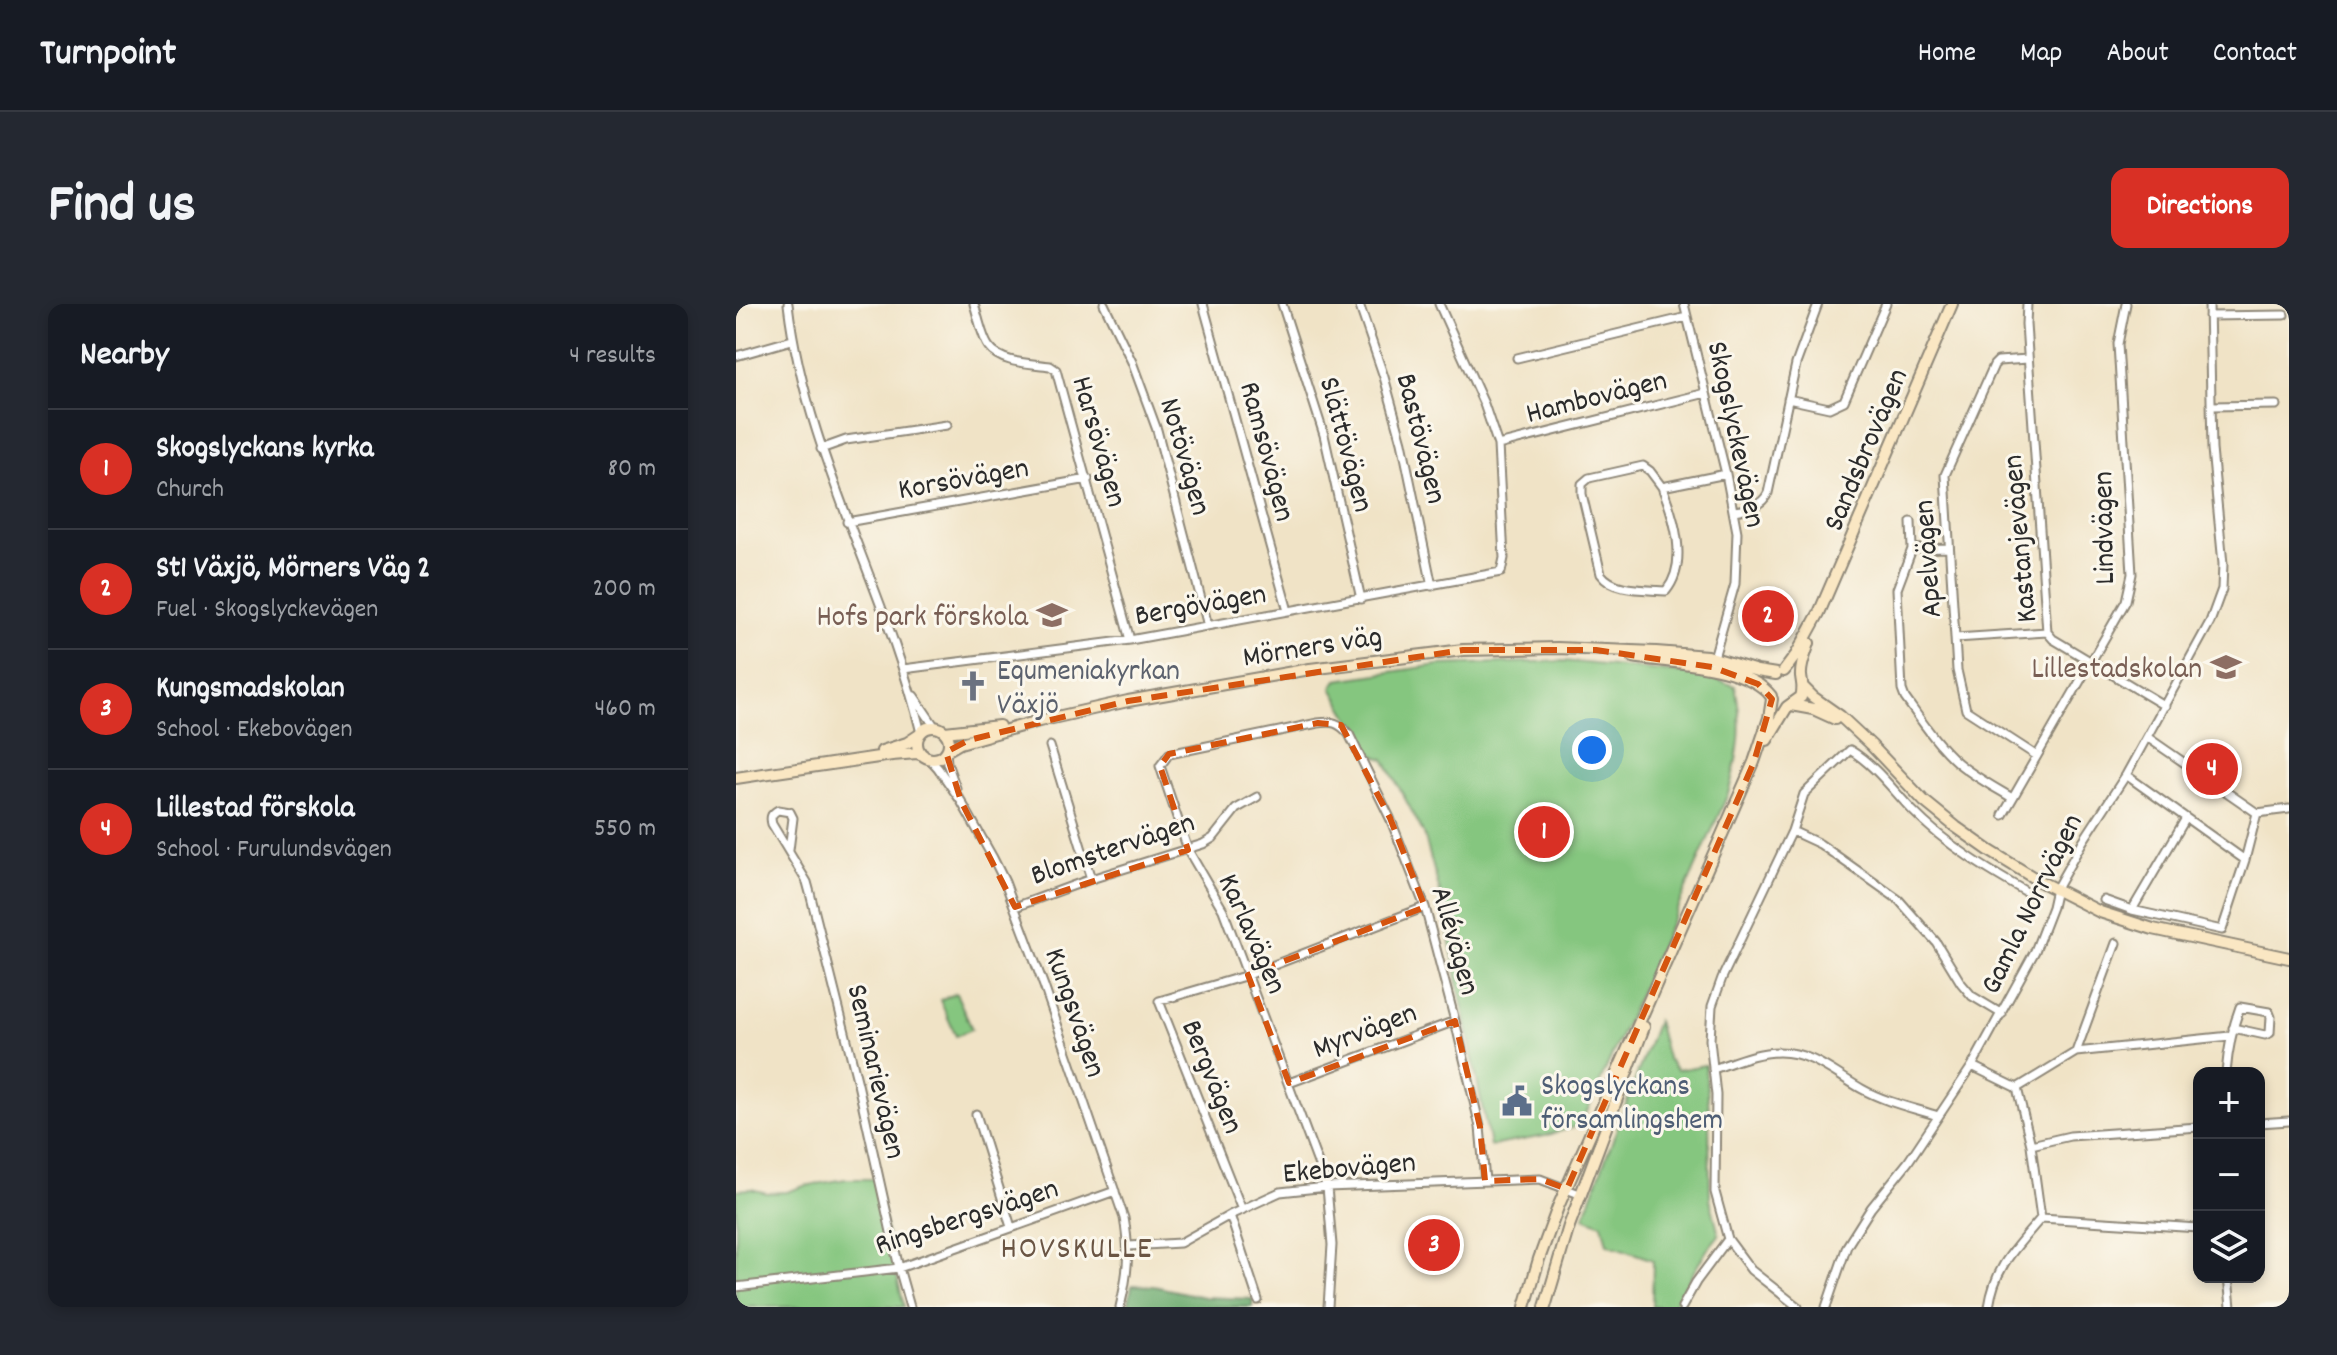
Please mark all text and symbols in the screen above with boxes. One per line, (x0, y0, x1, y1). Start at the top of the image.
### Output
text: Turnpoint (40, 28, 176, 83)
text: Home (1918, 35, 1976, 75)
text: Map (2020, 35, 2062, 75)
text: About (2106, 35, 2169, 75)
text: Contact (2213, 35, 2297, 75)
text: Find us (48, 168, 196, 248)
button: Directions (2111, 168, 2289, 248)
text: Nearby (80, 332, 169, 381)
text: 4 results (569, 338, 656, 375)
street label: Skogslyckevägen (1693, 338, 1774, 532)
street label: Hambovägen (1522, 361, 1672, 438)
street label: Sandsbrovägen (1815, 363, 1922, 539)
street label: Bastövägen (1382, 369, 1456, 509)
street label: Harsövägen (1058, 372, 1136, 513)
street label: Slättövägen (1305, 373, 1382, 518)
street label: Ramsövägen (1225, 378, 1304, 527)
street label: Notövägen (1145, 394, 1220, 521)
text: Skogslyckans kyrka (156, 429, 374, 472)
street label: Korsövägen (895, 449, 1033, 514)
text: 1 (103, 451, 109, 488)
text: 80 m (608, 451, 656, 488)
street label: Kastanjevägen (1994, 453, 2051, 624)
street label: Lindvägen (2084, 471, 2129, 585)
text: Church (156, 472, 224, 509)
street label: Apelvägen (1905, 498, 1956, 619)
text: St1 Växjö, Mörners Väg 2 (156, 549, 430, 592)
text: 2 (100, 571, 112, 608)
text: 200 m (592, 571, 656, 608)
street label: Bergövägen (1132, 575, 1270, 640)
pin: 2 (1742, 586, 1794, 646)
text: Fuel · Skogslyckevägen (156, 592, 378, 629)
place label: Hofs park förskola (817, 598, 1029, 641)
school or university icon: Hofs park förskola (1035, 598, 1069, 632)
street label: Mörners väg (1240, 617, 1385, 682)
place label: Lillestadskolan (2032, 650, 2202, 693)
school or university icon: Lillestadskolan (2209, 650, 2243, 684)
place label: Equmeniakyrkan Växjö (997, 652, 1180, 729)
text: Kungsmadskolan (156, 669, 345, 712)
church icon: Equmeniakyrkan Växjö (956, 669, 990, 703)
text: 3 (100, 691, 112, 728)
text: 460 m (594, 691, 656, 728)
text: School · Ekebovägen (156, 712, 352, 749)
your location (1572, 730, 1612, 770)
pin: 4 (2186, 739, 2238, 799)
text: Lillestad förskola (156, 789, 354, 832)
pin: 1 (1518, 802, 1570, 862)
street label: Blomstervägen (1026, 803, 1201, 899)
street label: Gamla Norrvägen (1972, 807, 2096, 1002)
text: 4 (101, 811, 111, 848)
text: 550 m (594, 811, 656, 848)
text: School · Furulundsvägen (156, 832, 392, 869)
street label: Karlavägen (1204, 868, 1296, 1002)
street label: Allévägen (1417, 882, 1489, 1001)
street label: Kungsvägen (1031, 943, 1115, 1084)
street label: Seminarievägen (833, 980, 915, 1164)
street label: Myrvägen (1307, 994, 1424, 1073)
street label: Bergvägen (1168, 1014, 1252, 1141)
place label: Skogslyckans församlingshem (1541, 1067, 1723, 1144)
map controls (2193, 1067, 2265, 1283)
button: + (2193, 1067, 2265, 1139)
public building icon: Skogslyckans församlingshem (1500, 1084, 1534, 1118)
button: − (2193, 1139, 2265, 1211)
street label: Ekebovägen (1281, 1143, 1418, 1198)
street label: Ringsbergsvägen (870, 1169, 1065, 1269)
button: layers (2193, 1211, 2265, 1283)
pin: 3 (1408, 1215, 1460, 1275)
district label: HOVSKULLE (1000, 1228, 1154, 1274)

